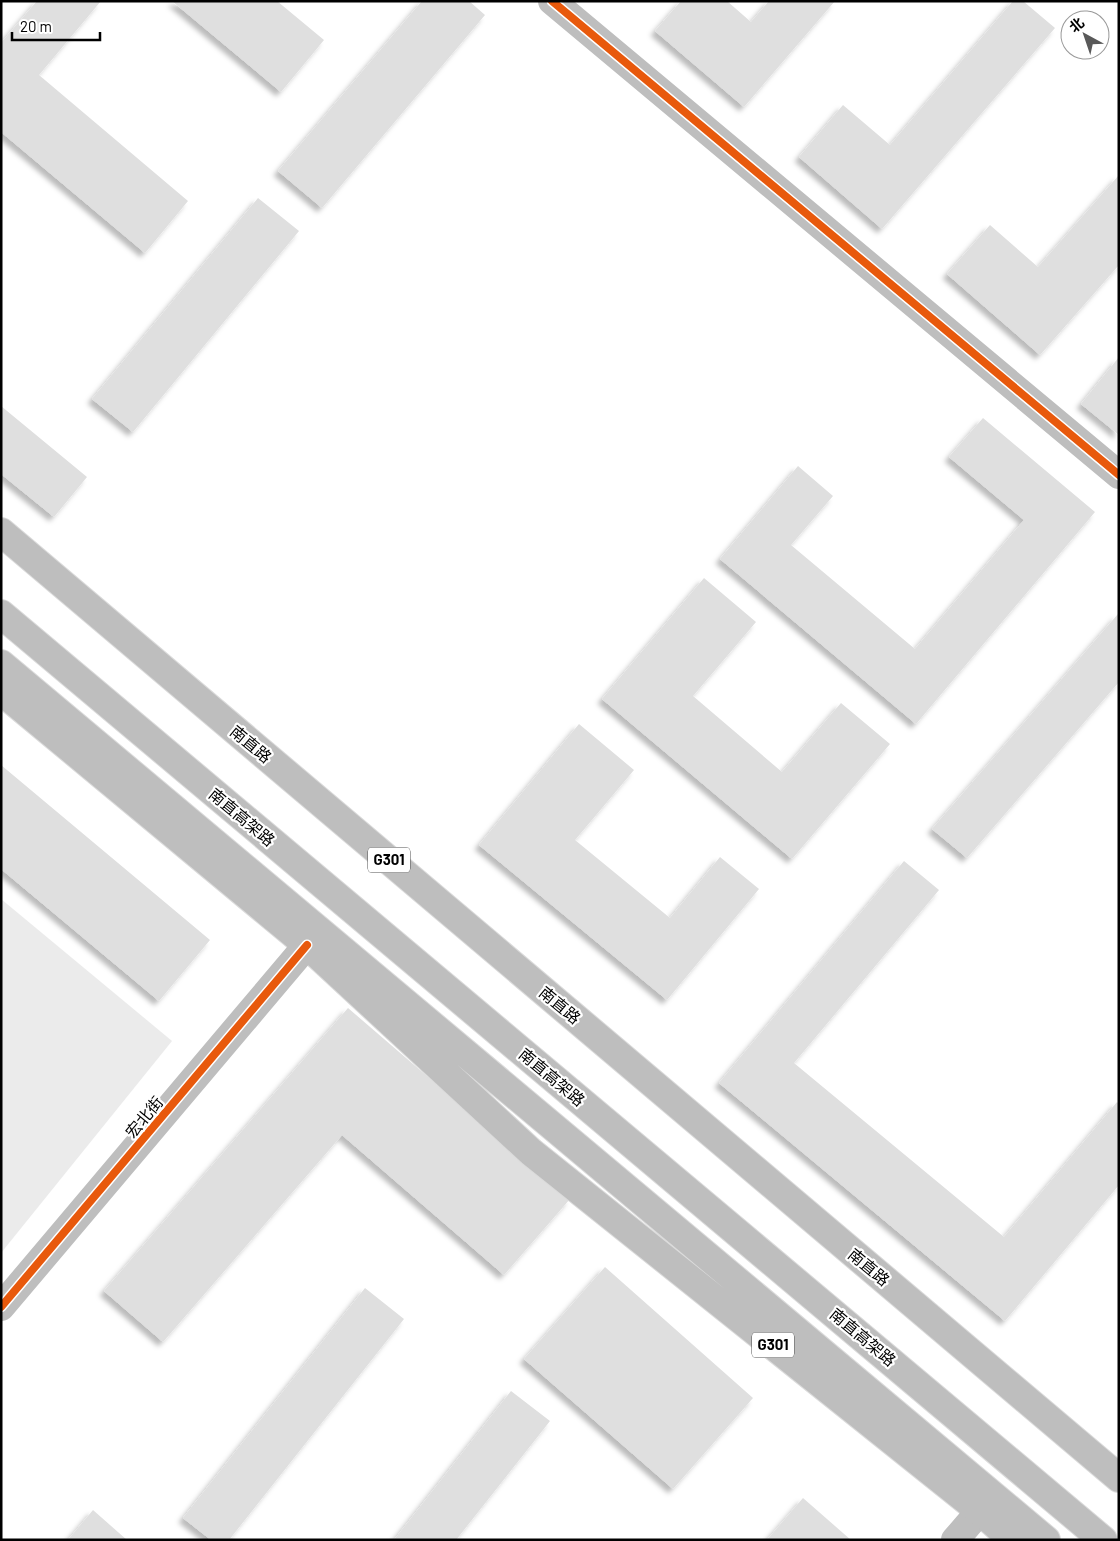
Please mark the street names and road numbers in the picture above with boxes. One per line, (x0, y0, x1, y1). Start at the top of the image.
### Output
street label: 南直路 (227, 721, 276, 766)
street label: 南直高架路 (206, 784, 279, 850)
road number: G301 (368, 848, 410, 872)
street label: 南直路 (536, 982, 585, 1027)
street label: 南直高架路 (516, 1044, 589, 1110)
street label: 宏北街 (121, 1092, 166, 1141)
street label: 南直路 (845, 1244, 894, 1289)
street label: 南直高架路 (827, 1304, 900, 1370)
road number: G301 (752, 1332, 794, 1358)

